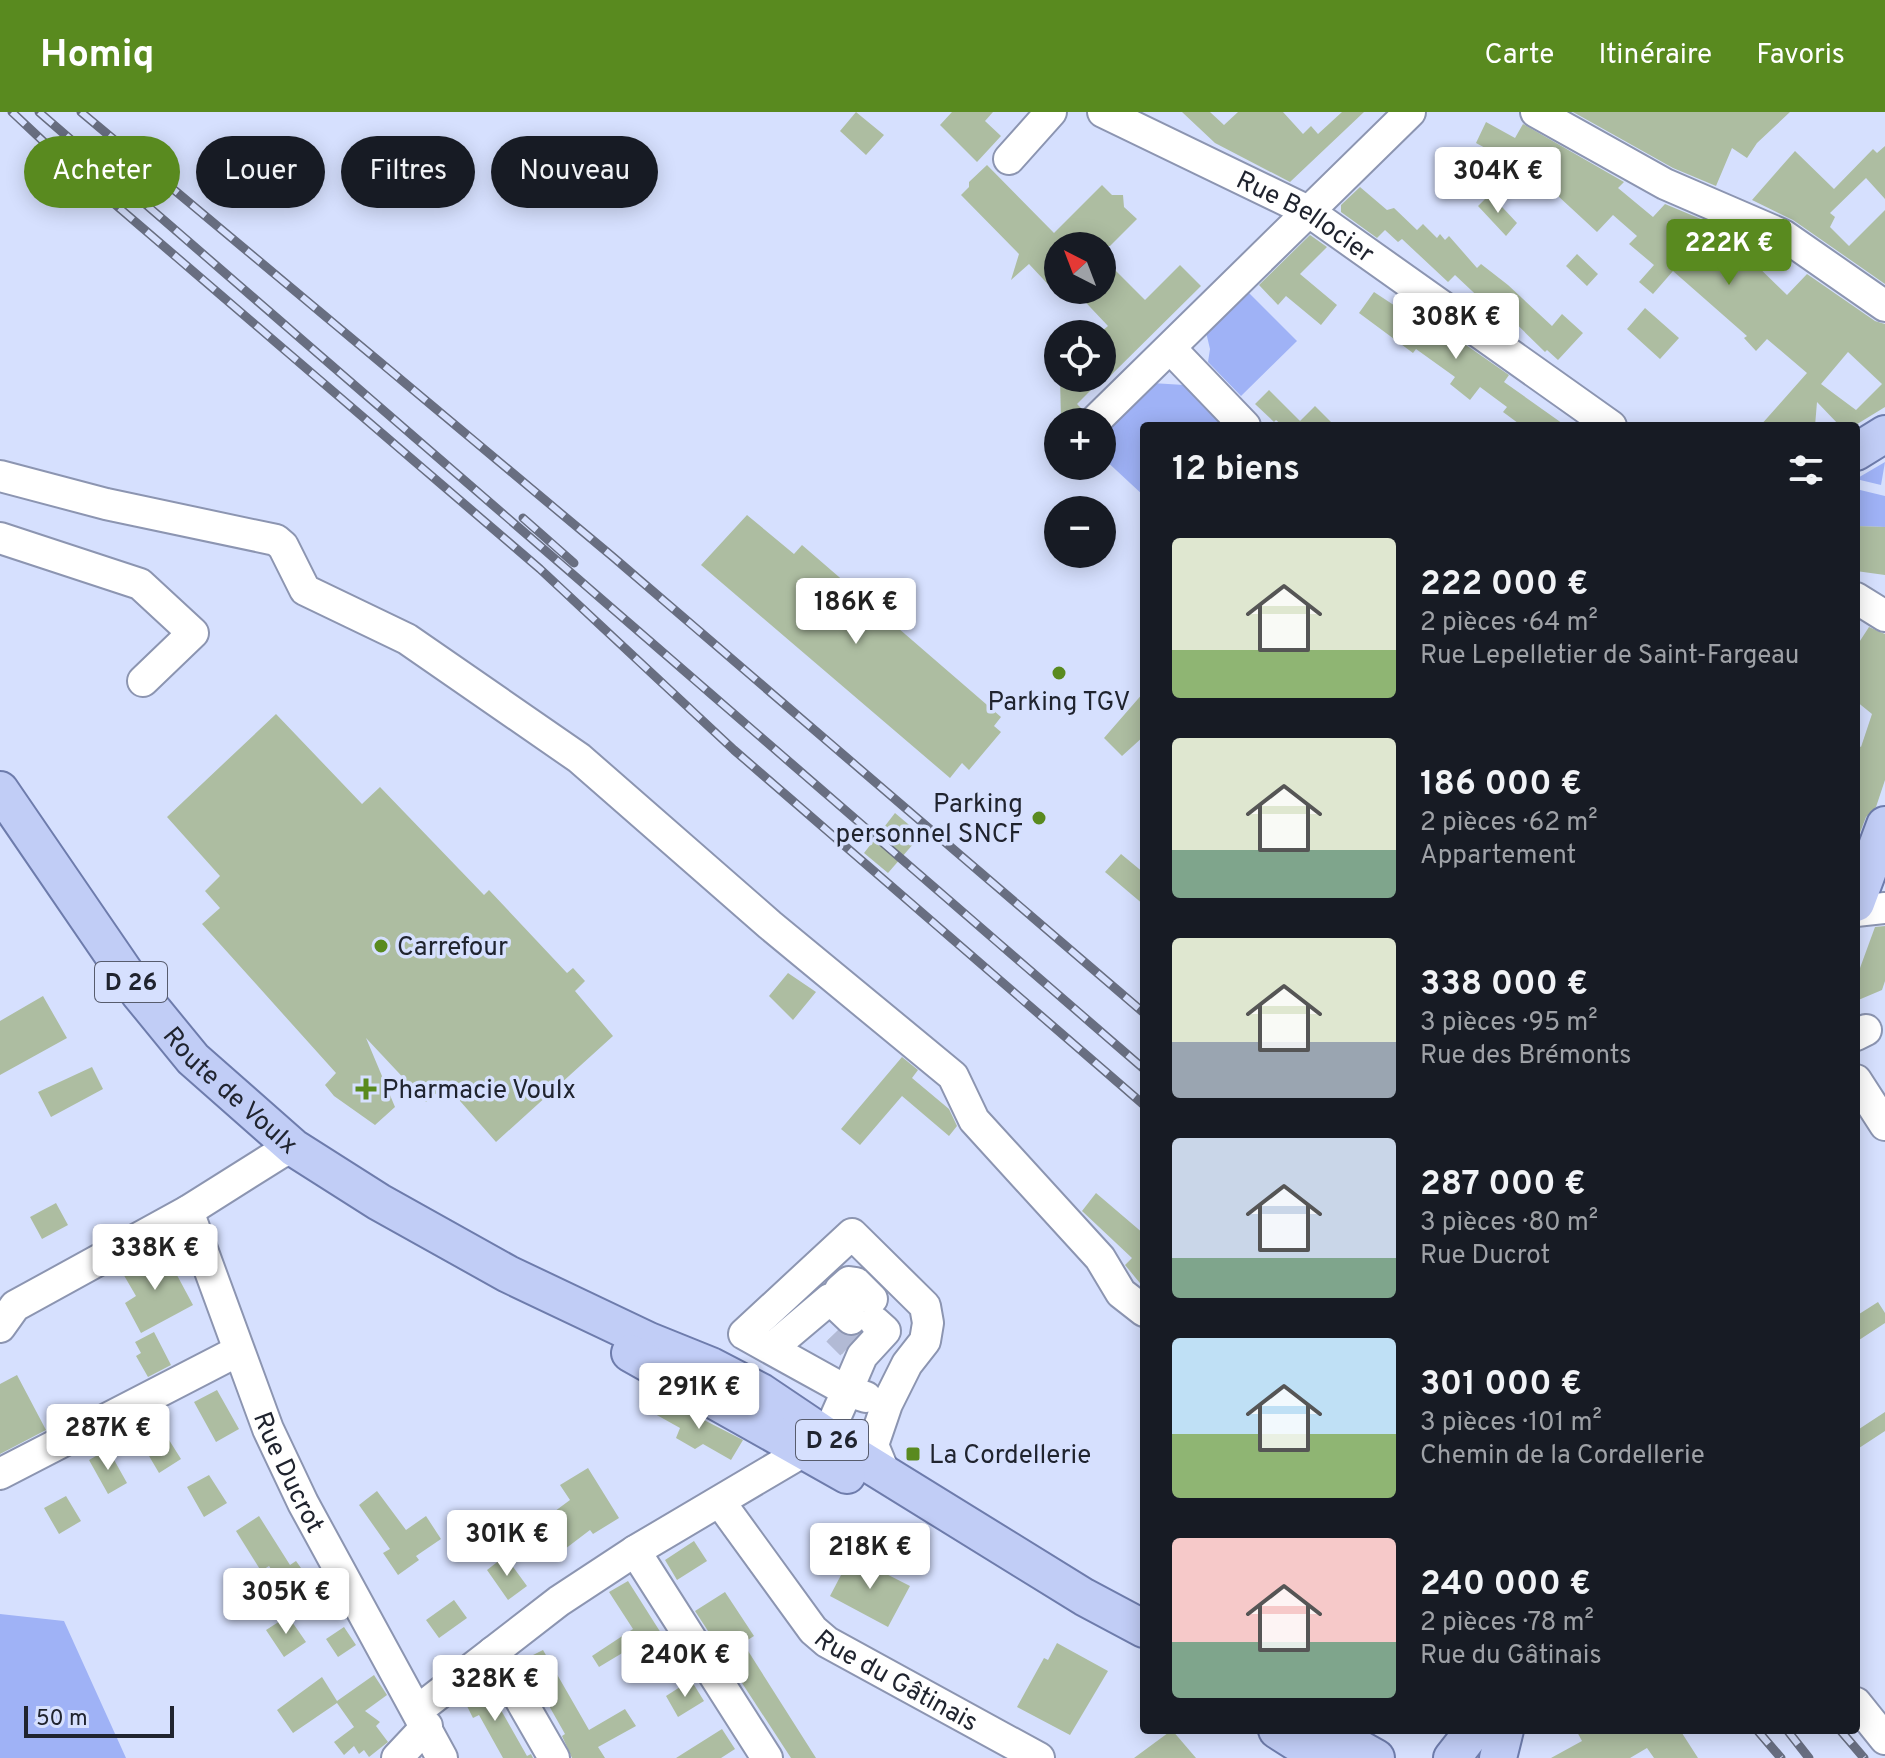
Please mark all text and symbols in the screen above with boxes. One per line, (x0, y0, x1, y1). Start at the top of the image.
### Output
text: Homiq (40, 32, 155, 81)
text: Carte (1485, 38, 1554, 74)
text: Itinéraire (1598, 38, 1712, 74)
text: Favoris (1756, 38, 1845, 74)
chip: Acheter (24, 136, 180, 208)
chip: Louer (196, 136, 325, 208)
chip: Filtres (341, 136, 475, 208)
chip: Nouveau (491, 136, 658, 208)
pin: 304K € (1433, 147, 1563, 215)
text: 304K € (1453, 156, 1543, 189)
street label: Rue Bellocier (1230, 165, 1380, 272)
pin: 222K € (1664, 219, 1794, 287)
text: 222K € (1684, 228, 1774, 261)
north arrow (1044, 232, 1116, 304)
map controls (1044, 232, 1116, 568)
pin: 308K € (1391, 293, 1521, 361)
text: 308K € (1411, 302, 1501, 335)
button: locate (1044, 320, 1116, 392)
button: + (1044, 408, 1116, 480)
icon: filters (1784, 448, 1828, 492)
text: 12 biens (1172, 449, 1300, 492)
button: − (1044, 496, 1116, 568)
text: 222 000 € (1420, 564, 1588, 607)
icon: home (1236, 570, 1332, 666)
pin: 186K € (791, 578, 921, 646)
text: 186K € (814, 587, 898, 620)
text: 2 pièces · 64 m² (1420, 607, 1598, 640)
text: Rue Lepelletier de Saint-Fargeau (1420, 640, 1799, 673)
marker: Parking TGV (1050, 664, 1068, 682)
place label: Parking TGV (987, 687, 1131, 720)
text: 186 000 € (1420, 764, 1582, 807)
icon: home (1236, 770, 1332, 866)
place label: Parking personnel SNCF (835, 789, 1023, 852)
text: 2 pièces · 62 m² (1420, 807, 1598, 840)
marker: Parking personnel SNCF (1030, 809, 1048, 827)
text: Appartement (1420, 840, 1576, 873)
place label: Carrefour (397, 932, 508, 965)
marker: Carrefour (372, 937, 390, 955)
road number: D 26 (95, 962, 167, 1002)
text: 338 000 € (1420, 964, 1588, 1007)
icon: home (1236, 970, 1332, 1066)
text: 3 pièces · 95 m² (1420, 1007, 1598, 1040)
street label: Route de Voulx (154, 1021, 304, 1163)
text: Rue des Brémonts (1420, 1040, 1632, 1073)
place label: Pharmacie Voulx (382, 1075, 576, 1108)
marker: Pharmacie Voulx (357, 1080, 375, 1098)
text: 287 000 € (1420, 1164, 1586, 1207)
icon: home (1236, 1170, 1332, 1266)
text: 3 pièces · 80 m² (1420, 1207, 1598, 1240)
pin: 338K € (90, 1224, 220, 1292)
text: 338K € (111, 1233, 199, 1266)
text: Rue Ducrot (1420, 1240, 1550, 1273)
pin: 291K € (634, 1363, 764, 1431)
text: 301 000 € (1420, 1364, 1582, 1407)
icon: home (1236, 1370, 1332, 1466)
text: 291K € (657, 1372, 741, 1405)
pin: 287K € (43, 1404, 173, 1472)
text: 3 pièces · 101 m² (1420, 1407, 1602, 1440)
street label: Rue Ducrot (244, 1408, 330, 1539)
text: 287K € (65, 1413, 152, 1446)
road number: D 26 (796, 1420, 868, 1460)
place label: La Cordellerie (929, 1440, 1091, 1473)
text: Chemin de la Cordellerie (1420, 1440, 1705, 1473)
marker: La Cordellerie (904, 1445, 922, 1463)
pin: 301K € (442, 1510, 572, 1578)
text: 301K € (465, 1519, 549, 1552)
pin: 218K € (805, 1523, 935, 1591)
text: 218K € (828, 1532, 912, 1565)
text: 240 000 € (1420, 1564, 1591, 1607)
pin: 305K € (221, 1568, 351, 1636)
icon: home (1236, 1570, 1332, 1666)
text: 305K € (241, 1577, 331, 1610)
text: 2 pièces · 78 m² (1420, 1607, 1594, 1640)
street label: Rue du Gâtinais (806, 1624, 983, 1740)
pin: 240K € (620, 1631, 750, 1699)
text: 240K € (639, 1640, 731, 1673)
text: Rue du Gâtinais (1420, 1640, 1602, 1673)
pin: 328K € (430, 1655, 560, 1723)
text: 328K € (451, 1664, 539, 1697)
scale bar (24, 1702, 174, 1738)
text: 50 m (36, 1706, 88, 1733)

